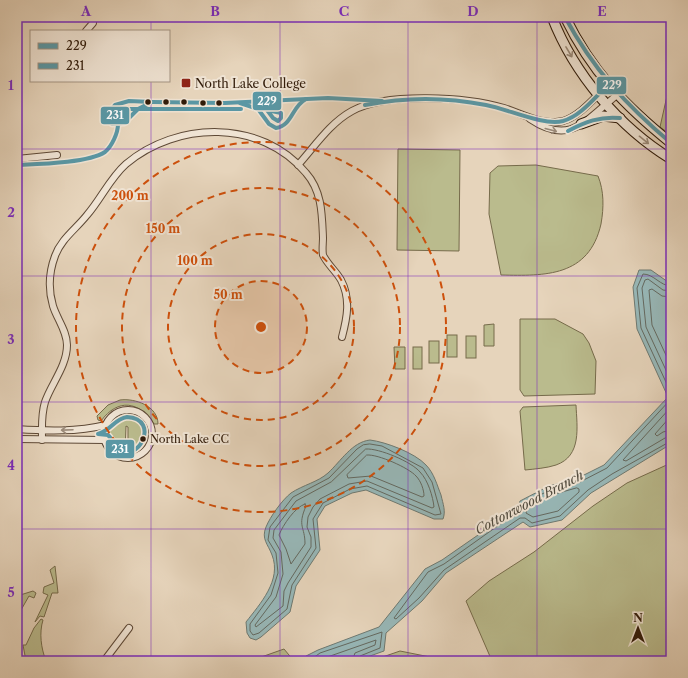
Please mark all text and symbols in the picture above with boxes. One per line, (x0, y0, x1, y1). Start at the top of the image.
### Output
text: A (80, 3, 92, 19)
text: B (210, 3, 220, 19)
text: C (339, 3, 349, 19)
text: D (467, 3, 479, 19)
text: E (597, 3, 607, 19)
legend (30, 30, 170, 82)
text: 229 (66, 38, 87, 53)
one-way arrow (566, 46, 574, 58)
text: 231 (66, 58, 85, 73)
place label: North Lake College (195, 76, 306, 91)
line badge: 229 (596, 76, 627, 95)
text: 1 (8, 77, 14, 93)
marker: North Lake College (180, 77, 192, 89)
text: 229 (602, 78, 622, 92)
line badge: 229 (252, 91, 282, 111)
text: 229 (257, 94, 277, 108)
unlabelled marker (143, 97, 153, 107)
unlabelled marker (161, 97, 171, 107)
unlabelled marker (179, 97, 189, 107)
unlabelled marker (198, 98, 208, 108)
unlabelled marker (214, 98, 224, 108)
line badge: 231 (100, 106, 130, 125)
text: 231 (106, 108, 124, 122)
one-way arrow (545, 127, 558, 134)
one-way arrow (639, 136, 650, 145)
text: 200 m (111, 188, 149, 203)
text: 2 (7, 204, 15, 220)
text: 150 m (146, 221, 180, 236)
text: 100 m (177, 253, 213, 268)
text: 50 m (213, 287, 243, 302)
centre of rings (254, 320, 268, 334)
text: 3 (7, 331, 15, 347)
one-way arrow (61, 426, 74, 433)
place label: North Lake CC (150, 432, 229, 446)
marker: North Lake CC (138, 434, 148, 444)
line badge: 231 (105, 439, 135, 459)
text: 231 (111, 442, 129, 456)
text: 4 (7, 457, 15, 473)
water label: Cottonwood Branch (472, 467, 586, 537)
text: 5 (7, 584, 15, 600)
north arrow (618, 608, 658, 648)
text: N (633, 611, 643, 625)

